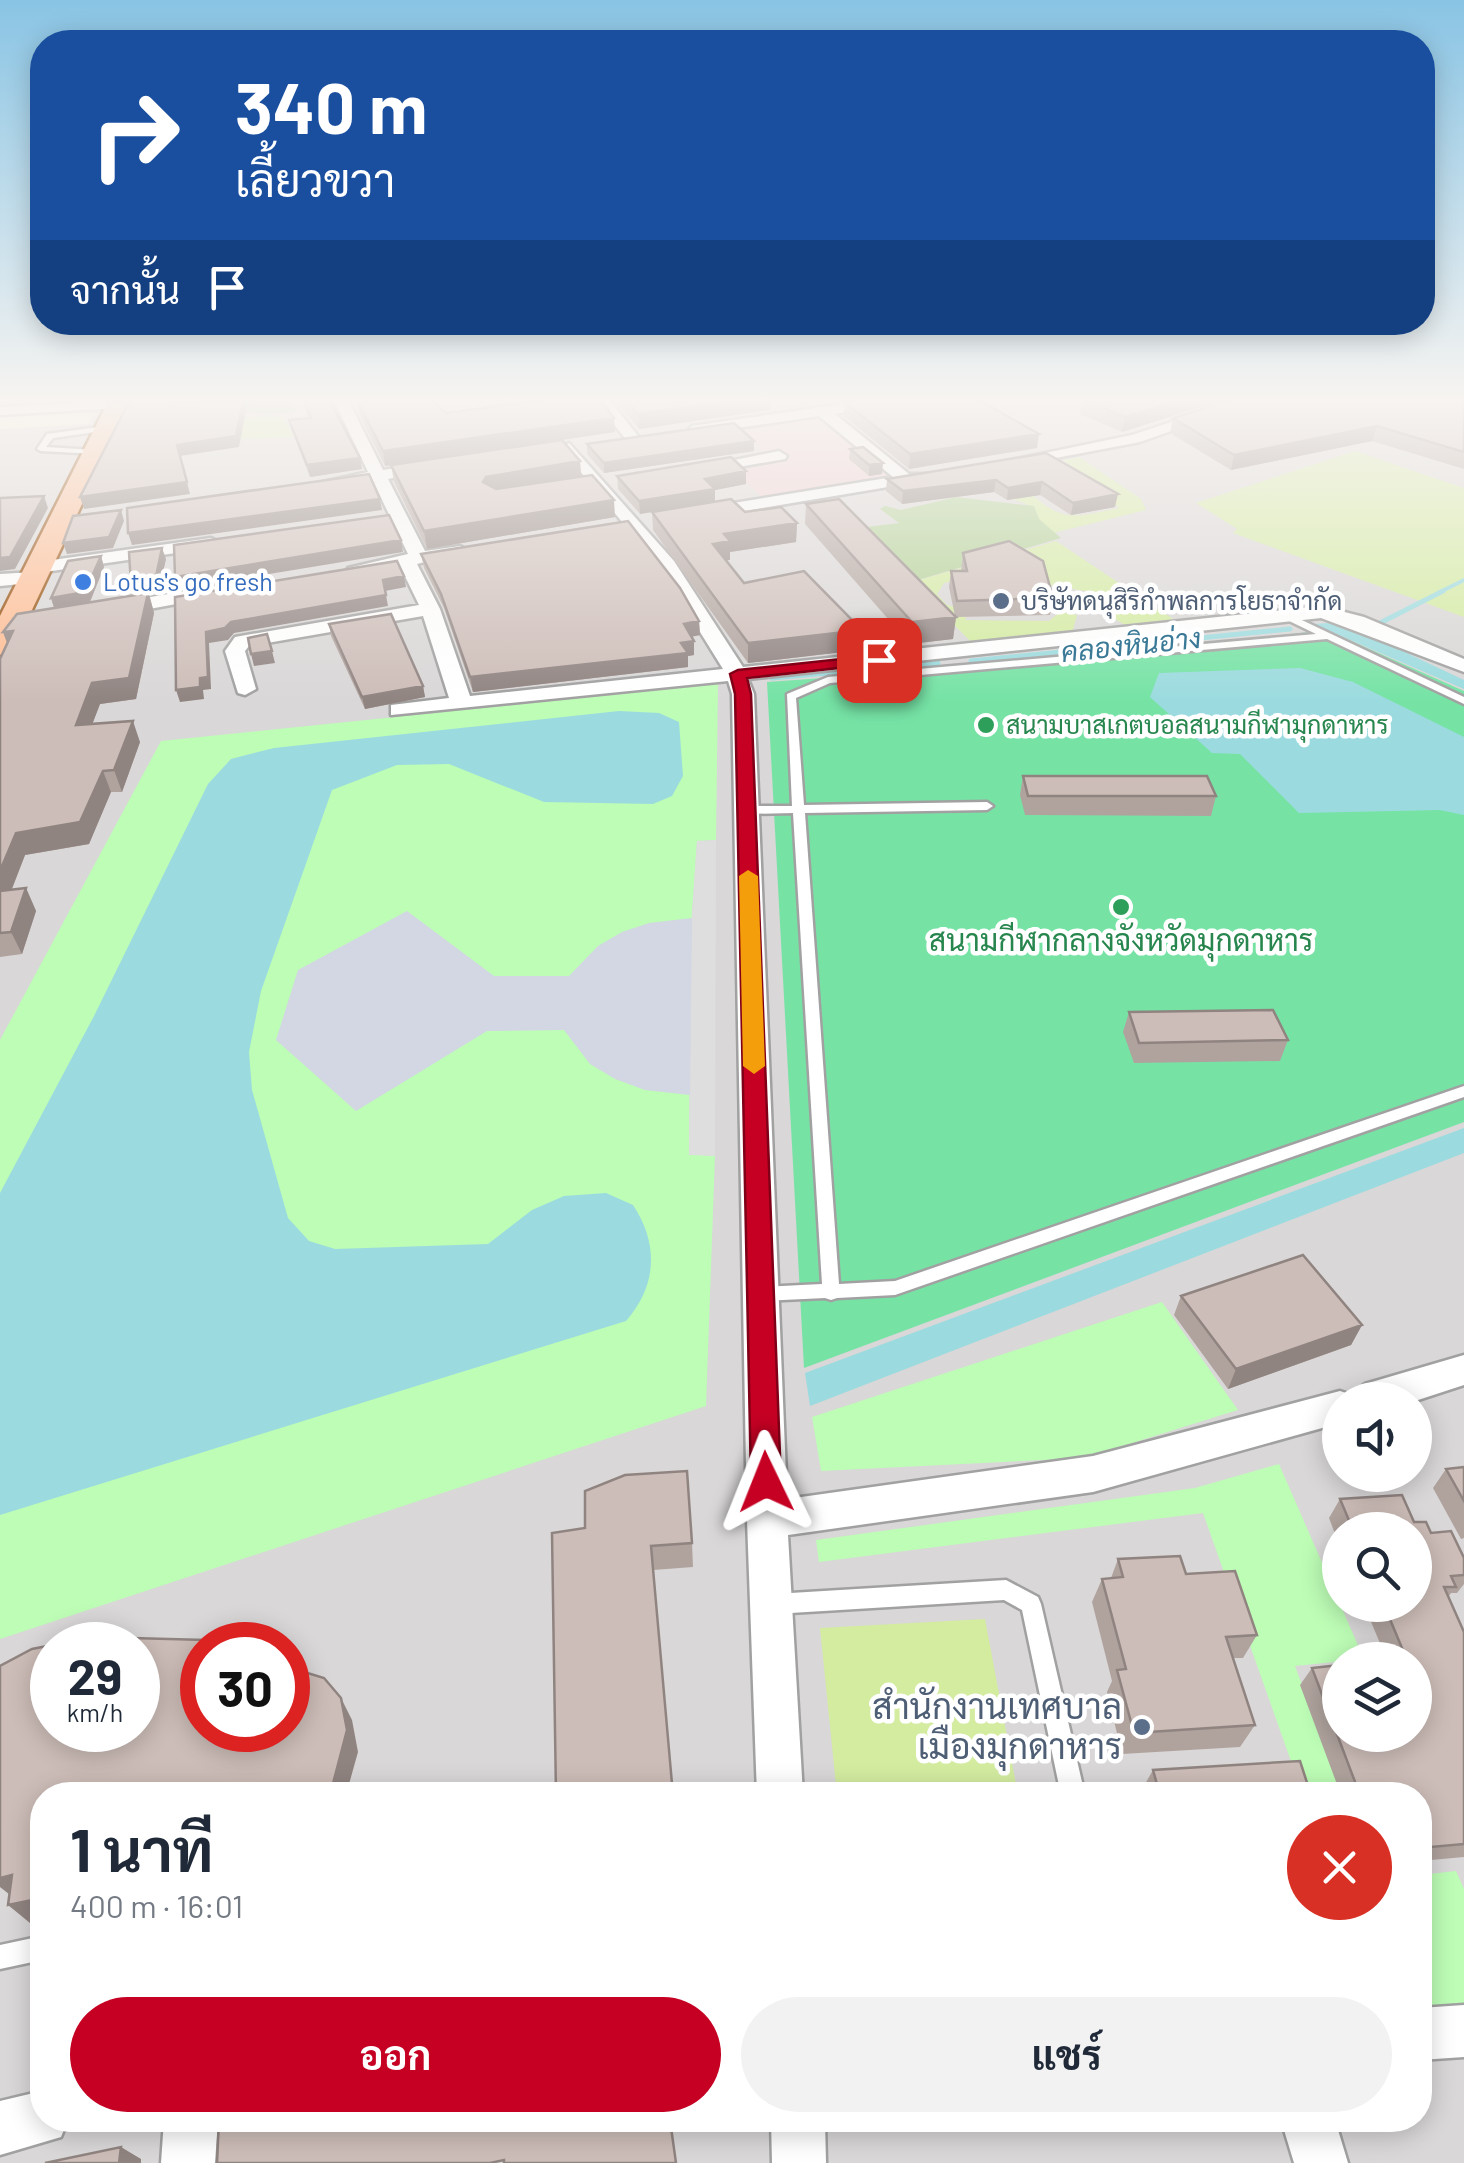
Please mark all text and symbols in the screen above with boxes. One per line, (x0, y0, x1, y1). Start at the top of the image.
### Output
text: 340 m (235, 64, 428, 148)
icon: right (70, 70, 200, 200)
text: เลี้ยวขวา (235, 152, 395, 206)
icon: arrive (200, 260, 255, 315)
text: จากนั้น (70, 266, 180, 312)
place label: Lotus's go fresh (103, 566, 273, 596)
marker: Lotus's go fresh (72, 571, 94, 593)
place label: บริษัทดนุสิริกำพลการโยธาจำกัด (1021, 585, 1342, 619)
marker: บริษัทดนุสิริกำพลการโยธาจำกัด (990, 590, 1012, 612)
pin (837, 618, 922, 703)
water label: คลองหินอ่าง (1059, 620, 1203, 668)
icon: arrive (852, 633, 907, 688)
place label: สนามบาสเกตบอลสนามกีฬามุกดาหาร (1006, 709, 1389, 743)
marker: สนามบาสเกตบอลสนามกีฬามุกดาหาร (975, 714, 997, 736)
marker: สนามกีฬากลางจังหวัดมุกดาหาร (1110, 896, 1132, 918)
place label: สนามกีฬากลางจังหวัดมุกดาหาร (929, 921, 1313, 962)
map controls (1322, 1382, 1432, 1752)
button: sound (1322, 1382, 1432, 1492)
position arrow (714, 1430, 818, 1534)
button: search (1322, 1512, 1432, 1622)
speed limit sign: 30 (180, 1622, 310, 1752)
button: layers (1322, 1642, 1432, 1752)
text: 29 (68, 1645, 122, 1705)
place label: สำนักงานเทศบาล เมืองมุกดาหาร (872, 1684, 1122, 1771)
text: km/h (67, 1697, 123, 1727)
marker: สำนักงานเทศบาล เมืองมุกดาหาร (1131, 1716, 1153, 1738)
text: 1 นาที (70, 1812, 214, 1884)
button: close (1287, 1815, 1392, 1920)
text: 400 m · 16:01 (70, 1886, 243, 1924)
button: ออก (70, 1997, 721, 2112)
button: แชร์ (741, 1997, 1392, 2112)

